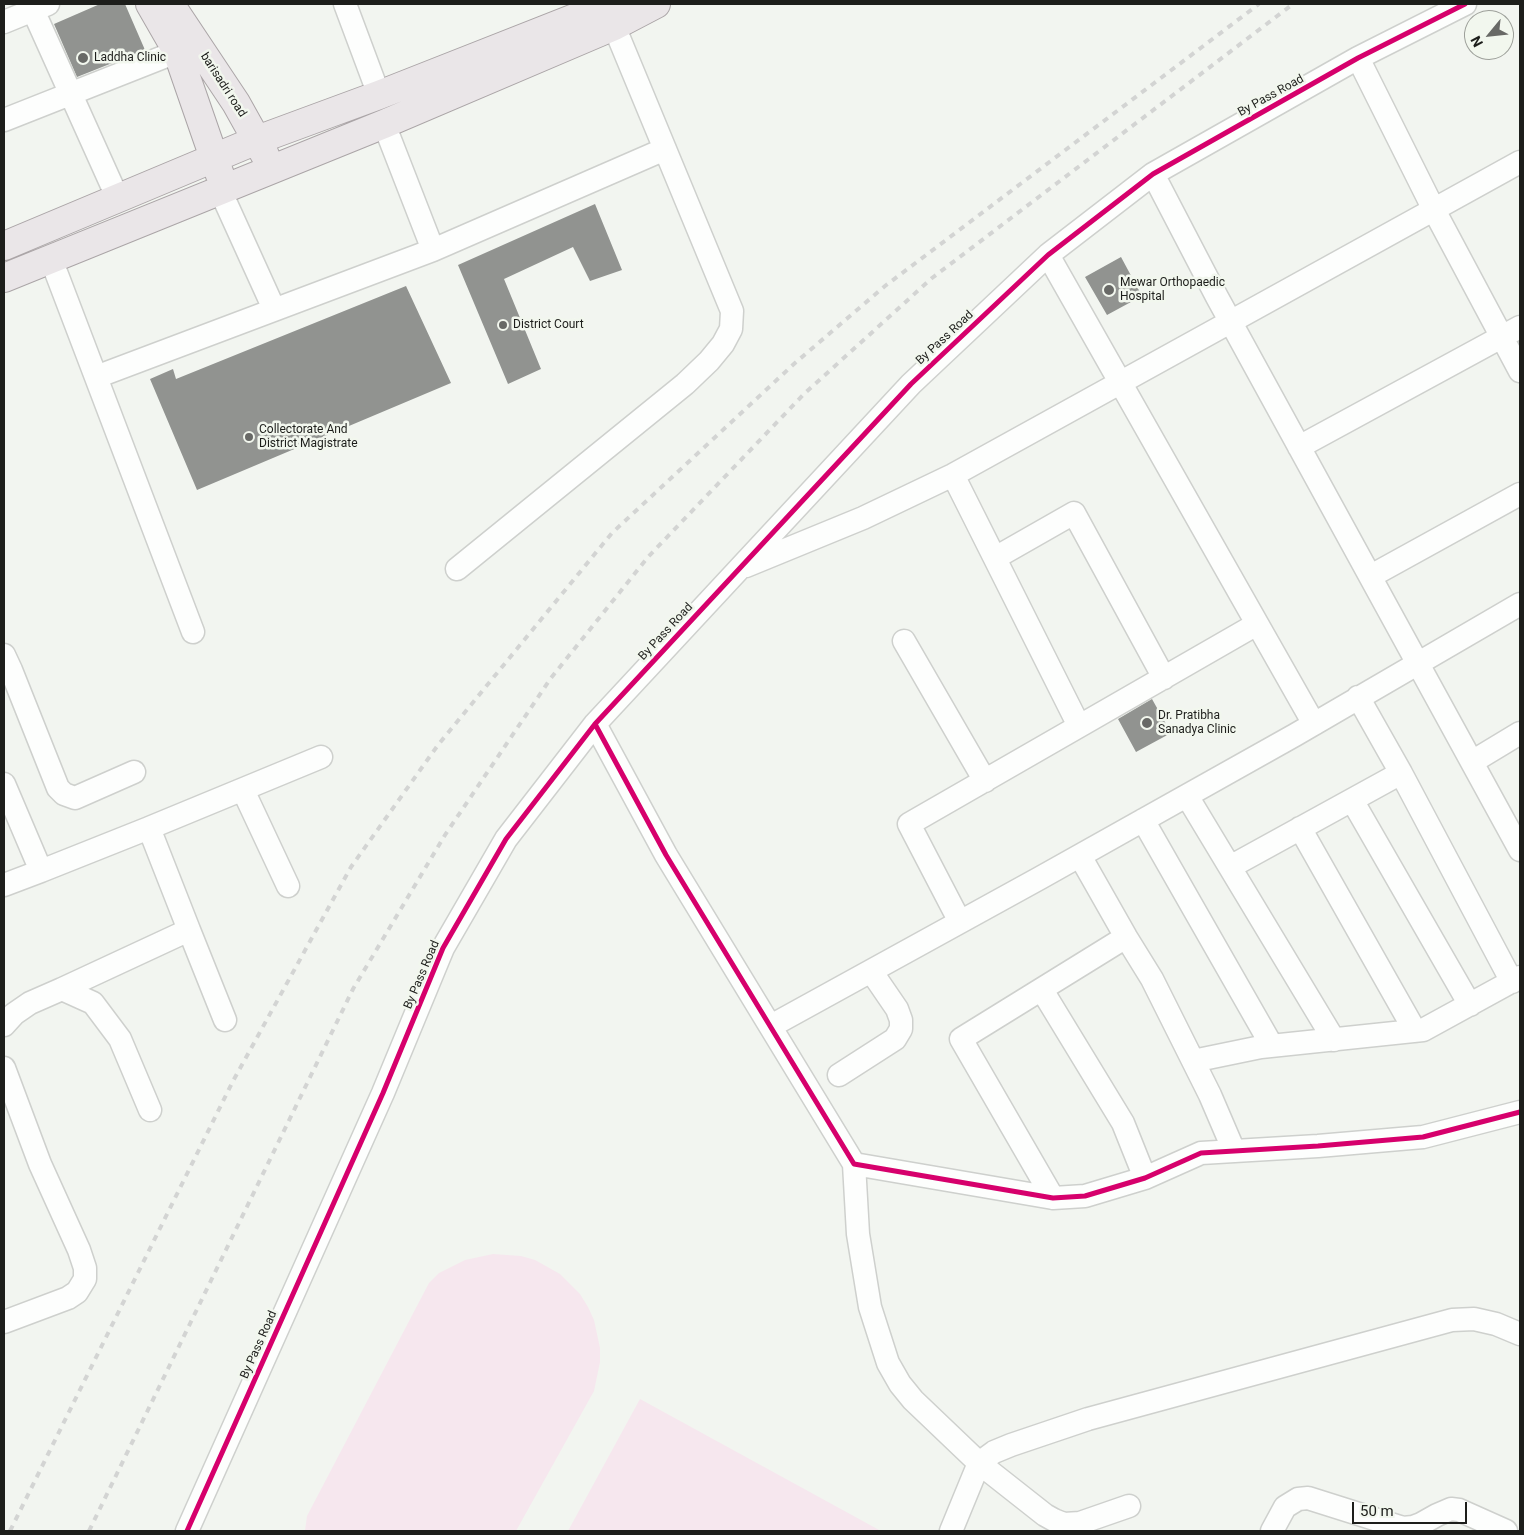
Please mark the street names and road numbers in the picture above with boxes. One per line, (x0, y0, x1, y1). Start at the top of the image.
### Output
street label: barisadri road (197, 50, 249, 120)
street label: By Pass Road (1236, 72, 1306, 120)
street label: By Pass Road (913, 308, 977, 368)
street label: By Pass Road (636, 600, 696, 664)
street label: By Pass Road (401, 939, 443, 1011)
street label: By Pass Road (238, 1309, 280, 1381)

